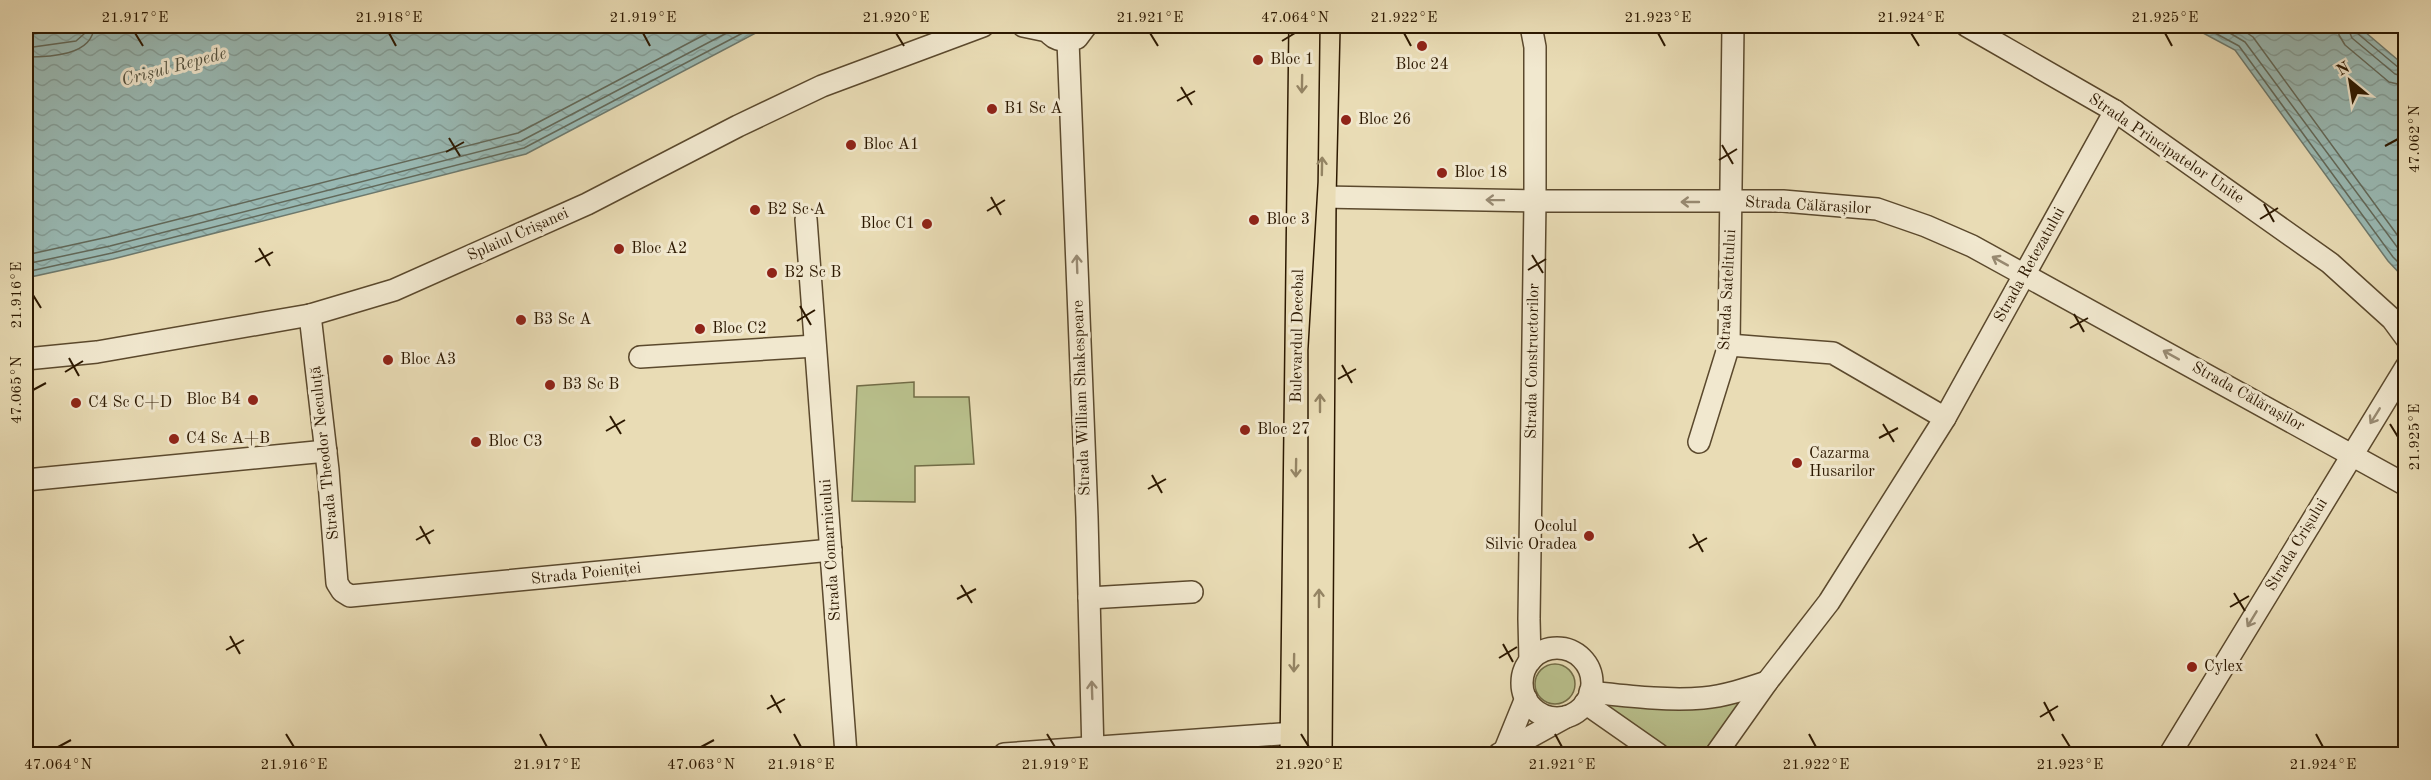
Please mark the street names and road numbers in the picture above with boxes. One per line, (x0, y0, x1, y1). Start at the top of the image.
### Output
street label: Strada Principatelor Unite (2086, 91, 2246, 207)
street label: Strada Călărașilor (1745, 195, 1872, 218)
street label: Strada Retezatului (1992, 205, 2068, 325)
street label: Splaiul Crișanei (465, 206, 571, 265)
street label: Strada Satelitului (1717, 229, 1739, 351)
street label: Bulevardul Decebal (1289, 269, 1307, 403)
street label: Strada Constructorilor (1524, 282, 1542, 439)
street label: Strada William Shakespeare (1071, 300, 1093, 496)
street label: Strada Călărașilor (2188, 359, 2307, 436)
street label: Strada Theodor Neculuță (308, 365, 343, 541)
street label: Strada Comarnicului (818, 479, 844, 621)
street label: Strada Crișului (2263, 496, 2332, 595)
street label: Strada Poieniței (530, 560, 642, 589)

